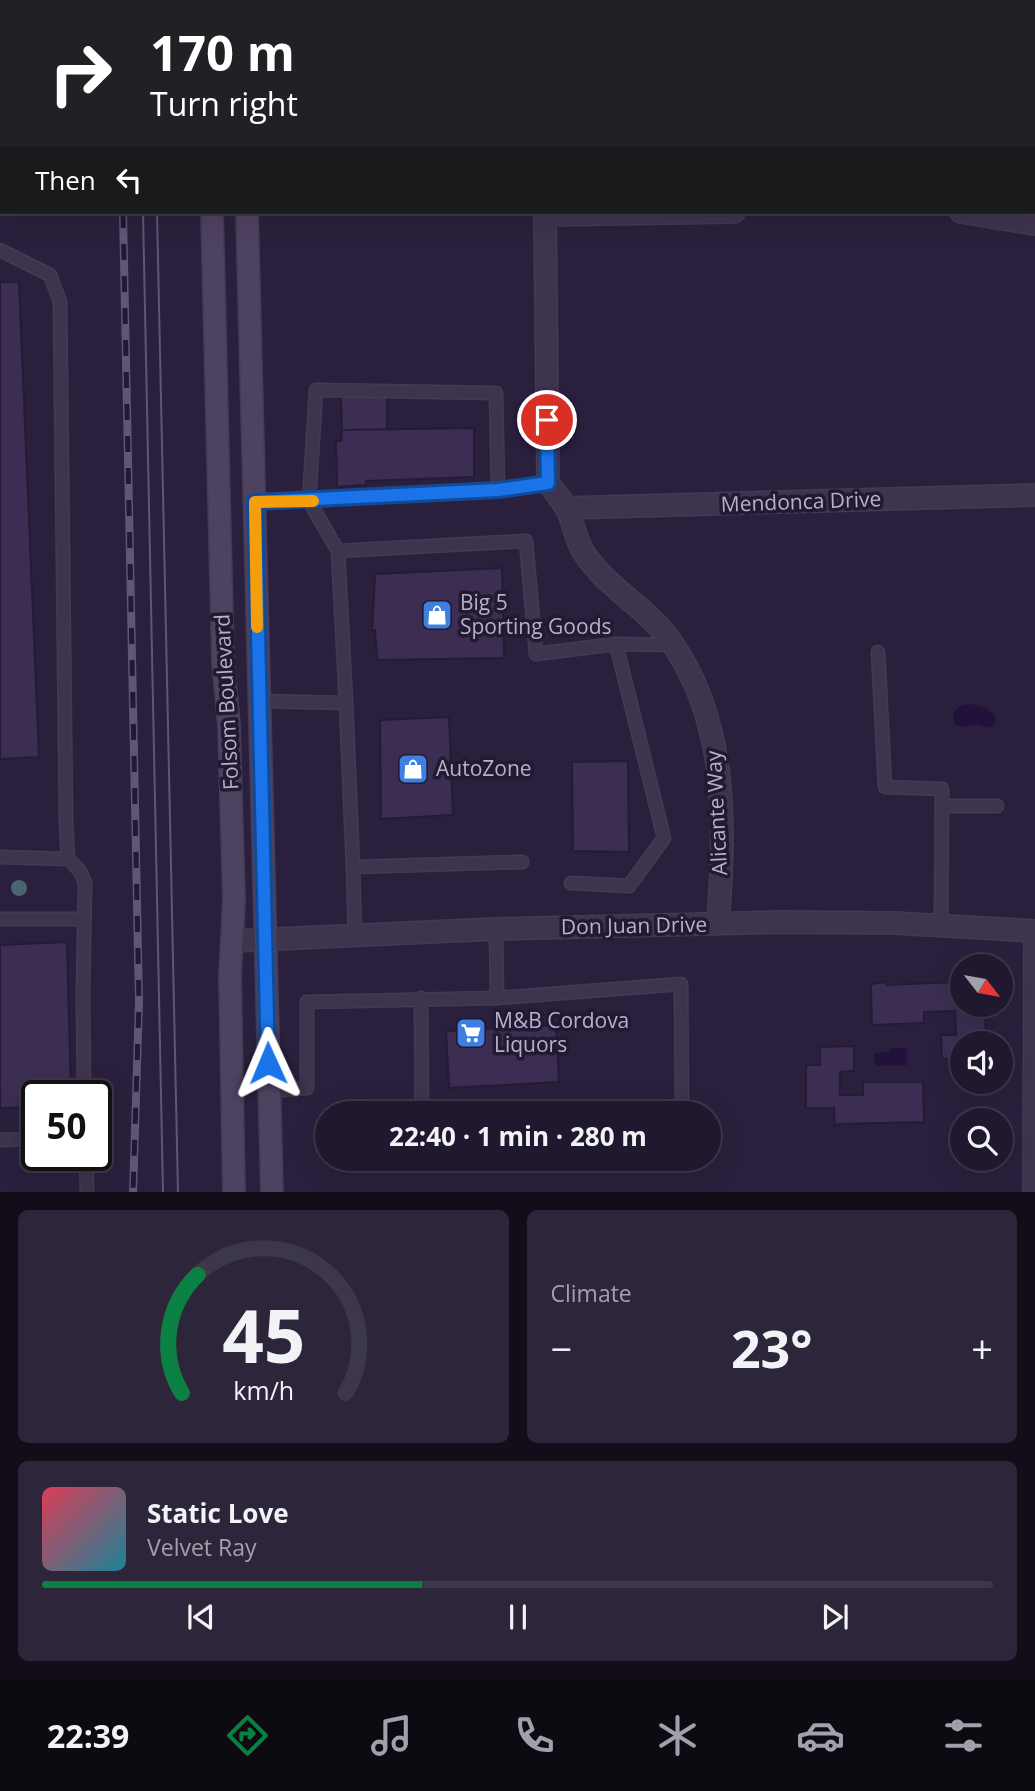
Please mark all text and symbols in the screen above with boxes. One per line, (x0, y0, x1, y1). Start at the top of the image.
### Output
text: 170 m (150, 19, 295, 85)
icon: right (35, 28, 126, 119)
text: Turn right (150, 82, 298, 125)
icon: left (110, 161, 148, 199)
text: Then (35, 162, 96, 198)
pin (517, 390, 577, 450)
icon: arrive (528, 401, 566, 439)
street label: Mendonca Drive (720, 484, 882, 518)
place label: Big 5 Sporting Goods (460, 588, 612, 640)
shop icon: Big 5 Sporting Goods (420, 598, 454, 632)
street label: Folsom Boulevard (207, 613, 245, 791)
street label: Alicante Way (699, 750, 733, 876)
shop icon: AutoZone (396, 752, 430, 786)
place label: AutoZone (436, 754, 532, 782)
street label: Don Juan Drive (561, 910, 707, 940)
north arrow (950, 954, 1013, 1017)
map controls (950, 954, 1013, 1171)
place label: M&B Cordova Liquors (494, 1006, 629, 1058)
supermarket icon: M&B Cordova Liquors (454, 1016, 488, 1050)
position arrow (231, 1026, 305, 1100)
button: sound (950, 1031, 1013, 1094)
speed limit sign: 50 (21, 1080, 112, 1171)
button: search (950, 1108, 1013, 1171)
text: 22:40 · 1 min · 280 m (389, 1118, 647, 1154)
text: Climate (551, 1277, 632, 1309)
text: 45 (222, 1285, 305, 1384)
text: 23° (731, 1312, 813, 1383)
text: − (551, 1322, 572, 1374)
text: + (971, 1322, 993, 1374)
text: km/h (233, 1372, 294, 1406)
text: Static Love (147, 1495, 289, 1531)
text: Velvet Ray (147, 1531, 257, 1563)
icon: previous (182, 1598, 220, 1636)
icon: pause (499, 1598, 537, 1636)
icon: next (816, 1598, 854, 1636)
icon: directions (223, 1711, 272, 1760)
icon: music (367, 1711, 416, 1760)
icon: phone (510, 1711, 559, 1760)
icon: climate (653, 1711, 702, 1760)
icon: car (796, 1711, 845, 1760)
icon: filters (939, 1711, 988, 1760)
text: 22:39 (47, 1714, 129, 1757)

